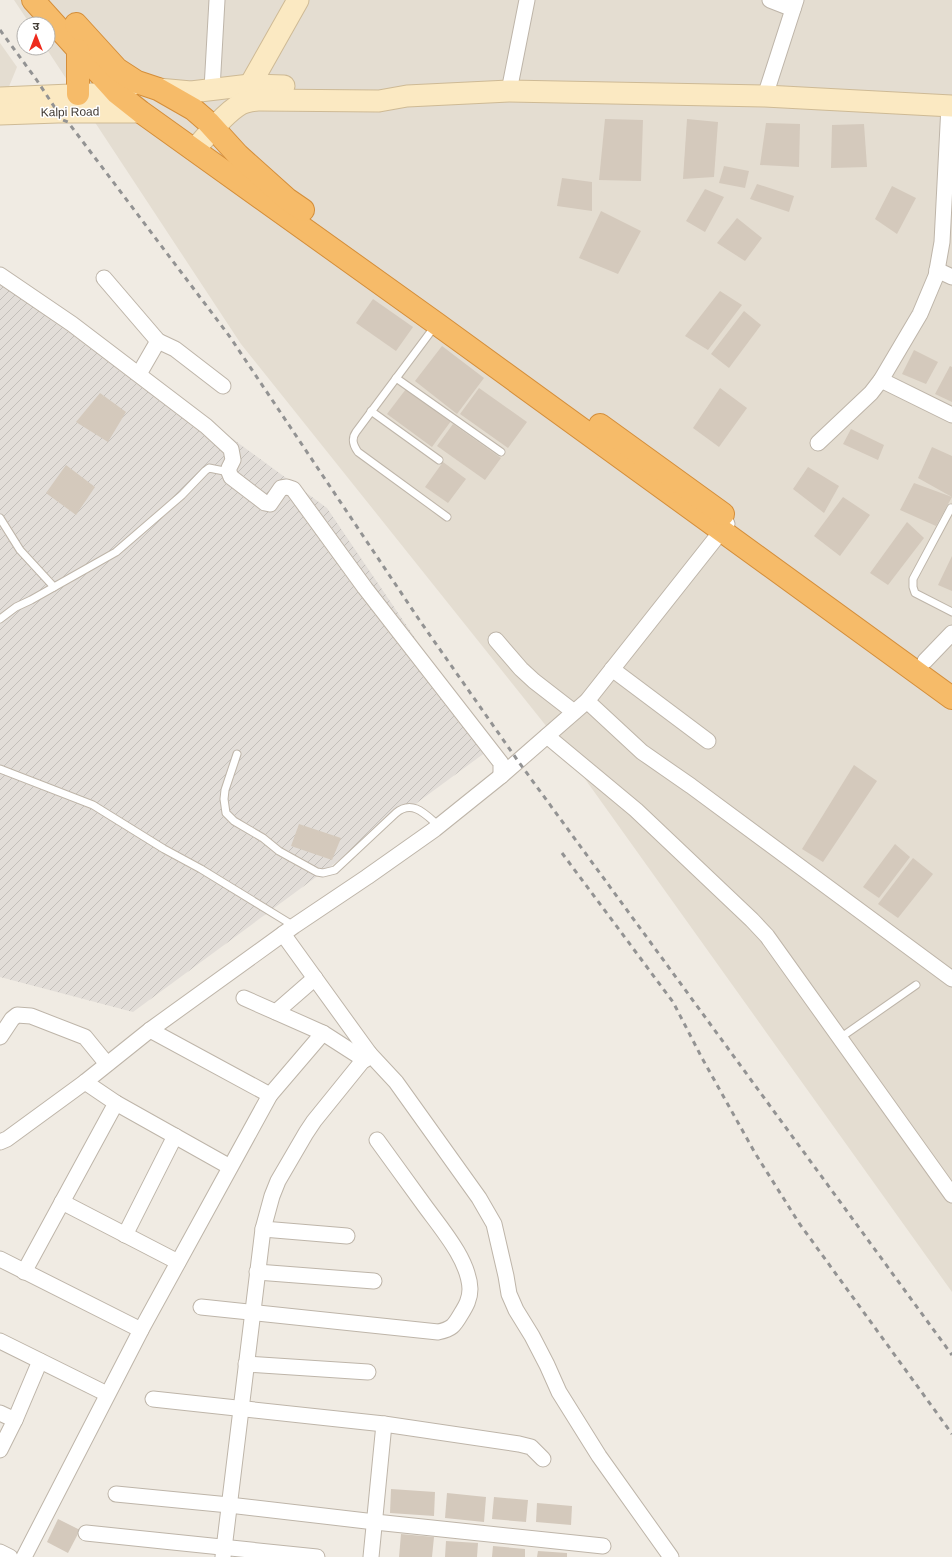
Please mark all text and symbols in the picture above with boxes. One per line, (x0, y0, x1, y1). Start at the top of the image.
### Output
north arrow (16, 16, 56, 56)
text: उ (33, 20, 40, 32)
street label: Kalpi Road (41, 104, 99, 120)

